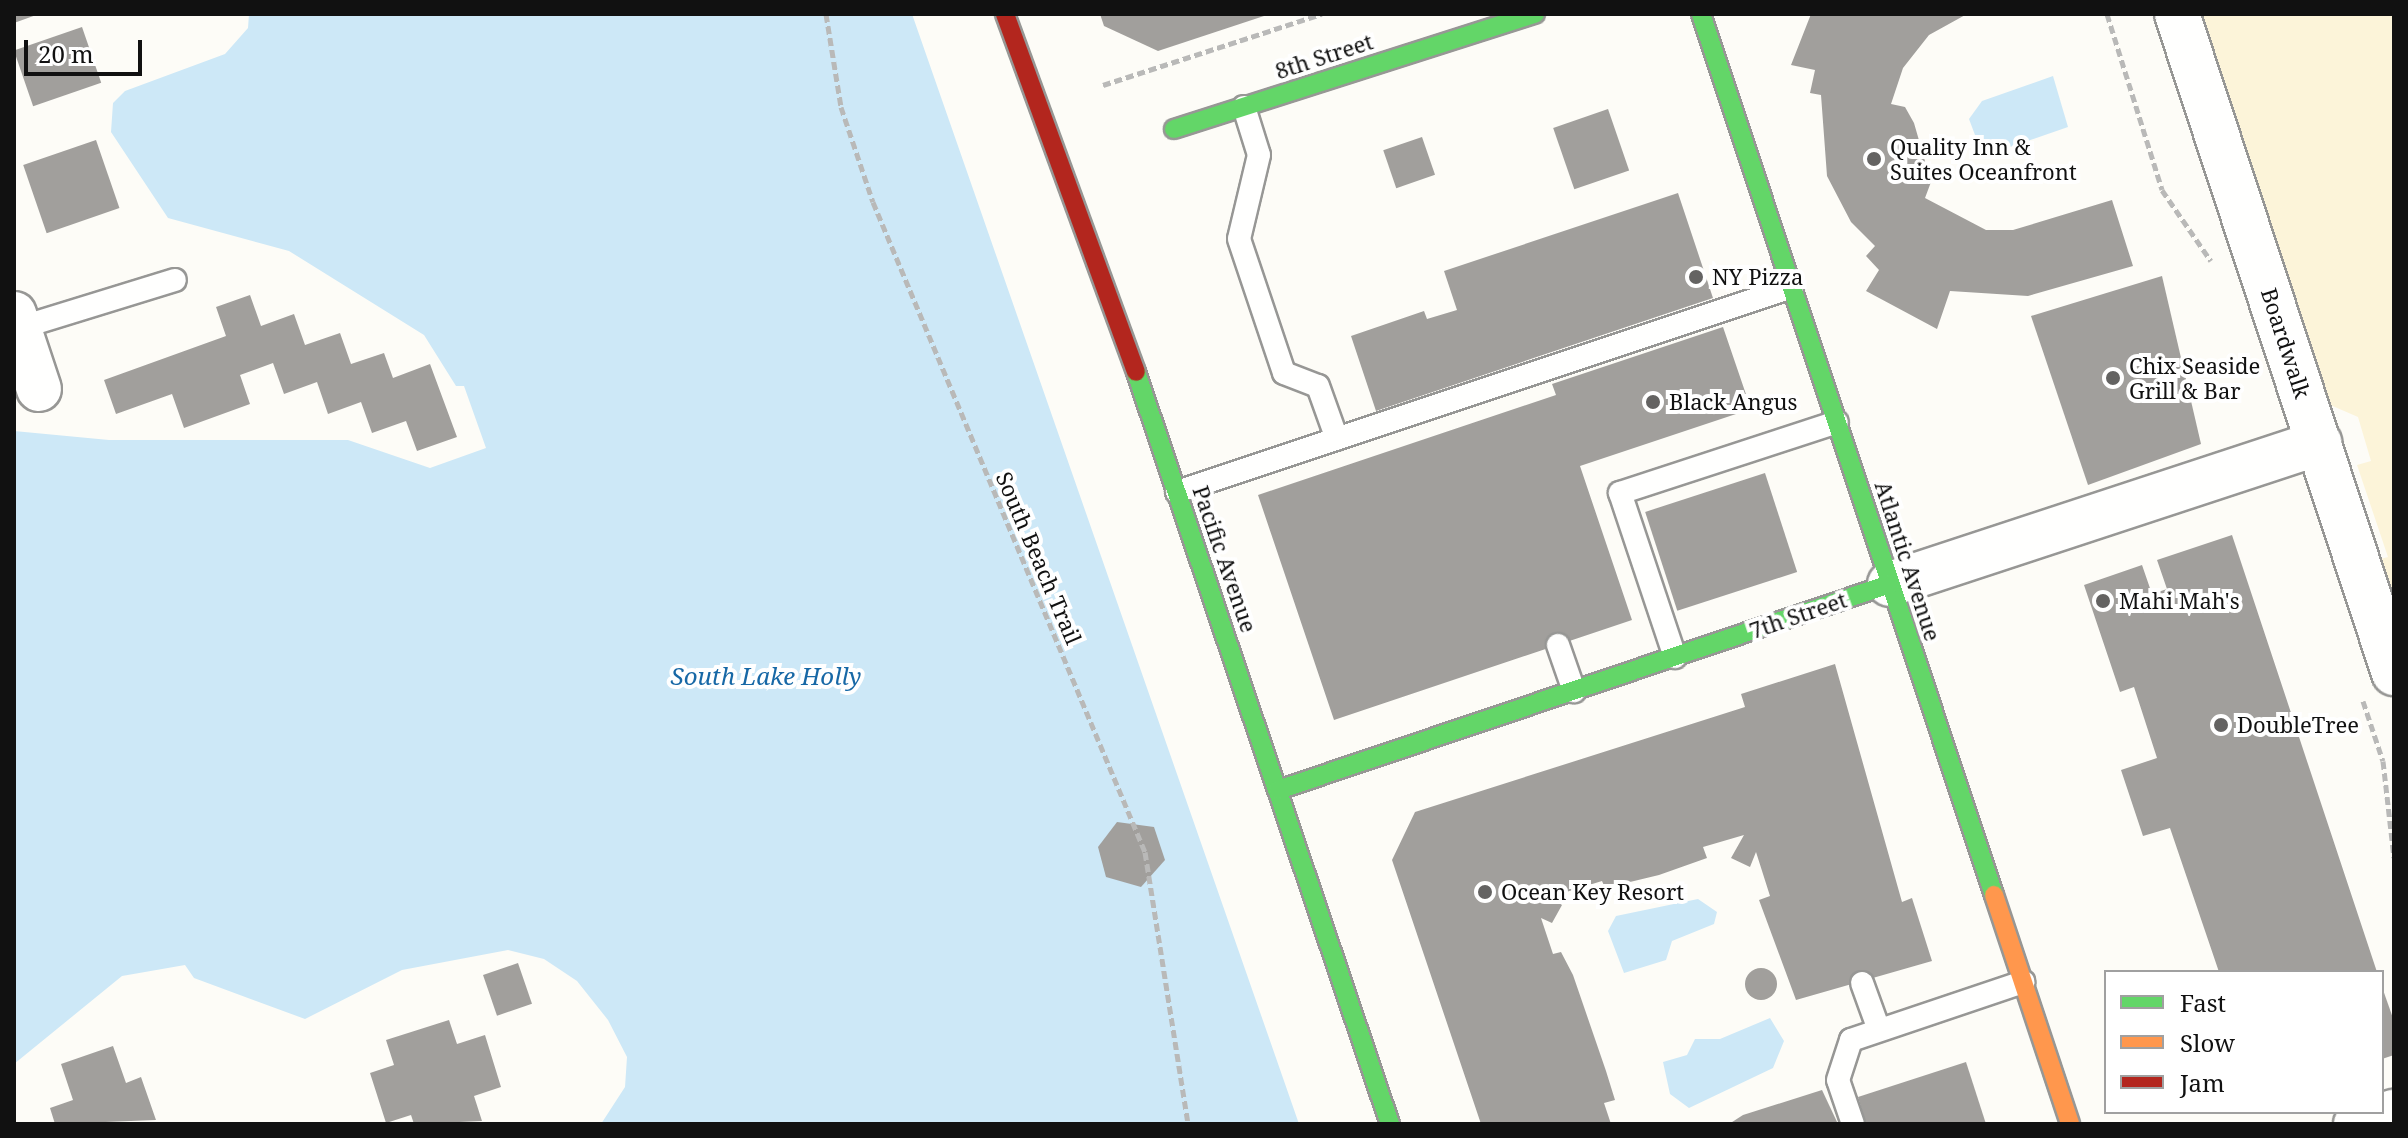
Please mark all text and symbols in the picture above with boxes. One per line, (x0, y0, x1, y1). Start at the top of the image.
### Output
scale bar (28, 24, 146, 74)
street label: 8th Street (1272, 28, 1376, 84)
text: 20 m (38, 37, 94, 70)
place label: Quality Inn & Suites Oceanfront (1890, 133, 2077, 184)
marker: Quality Inn & Suites Oceanfront (1865, 150, 1883, 168)
place label: NY Pizza (1712, 264, 1803, 290)
marker: NY Pizza (1687, 268, 1705, 286)
street label: Boardwalk (2256, 285, 2316, 401)
place label: Chix Seaside Grill & Bar (2129, 352, 2260, 404)
marker: Chix Seaside Grill & Bar (2104, 369, 2122, 387)
place label: Black Angus (1669, 389, 1797, 415)
marker: Black Angus (1644, 393, 1662, 411)
street label: South Beach Trail (991, 468, 1087, 648)
street label: Atlantic Avenue (1870, 478, 1946, 644)
street label: Pacific Avenue (1188, 482, 1262, 636)
street label: 7th Street (1746, 586, 1850, 644)
place label: Mahi Mah's (2119, 588, 2240, 614)
marker: Mahi Mah's (2094, 592, 2112, 610)
water label: South Lake Holly (671, 662, 861, 690)
place label: DoubleTree (2237, 712, 2359, 738)
marker: DoubleTree (2212, 716, 2230, 734)
place label: Ocean Key Resort (1501, 879, 1684, 905)
marker: Ocean Key Resort (1476, 883, 1494, 901)
legend (2104, 970, 2384, 1114)
text: Fast (2180, 986, 2226, 1019)
text: Slow (2180, 1026, 2235, 1059)
text: Jam (2180, 1066, 2225, 1099)

